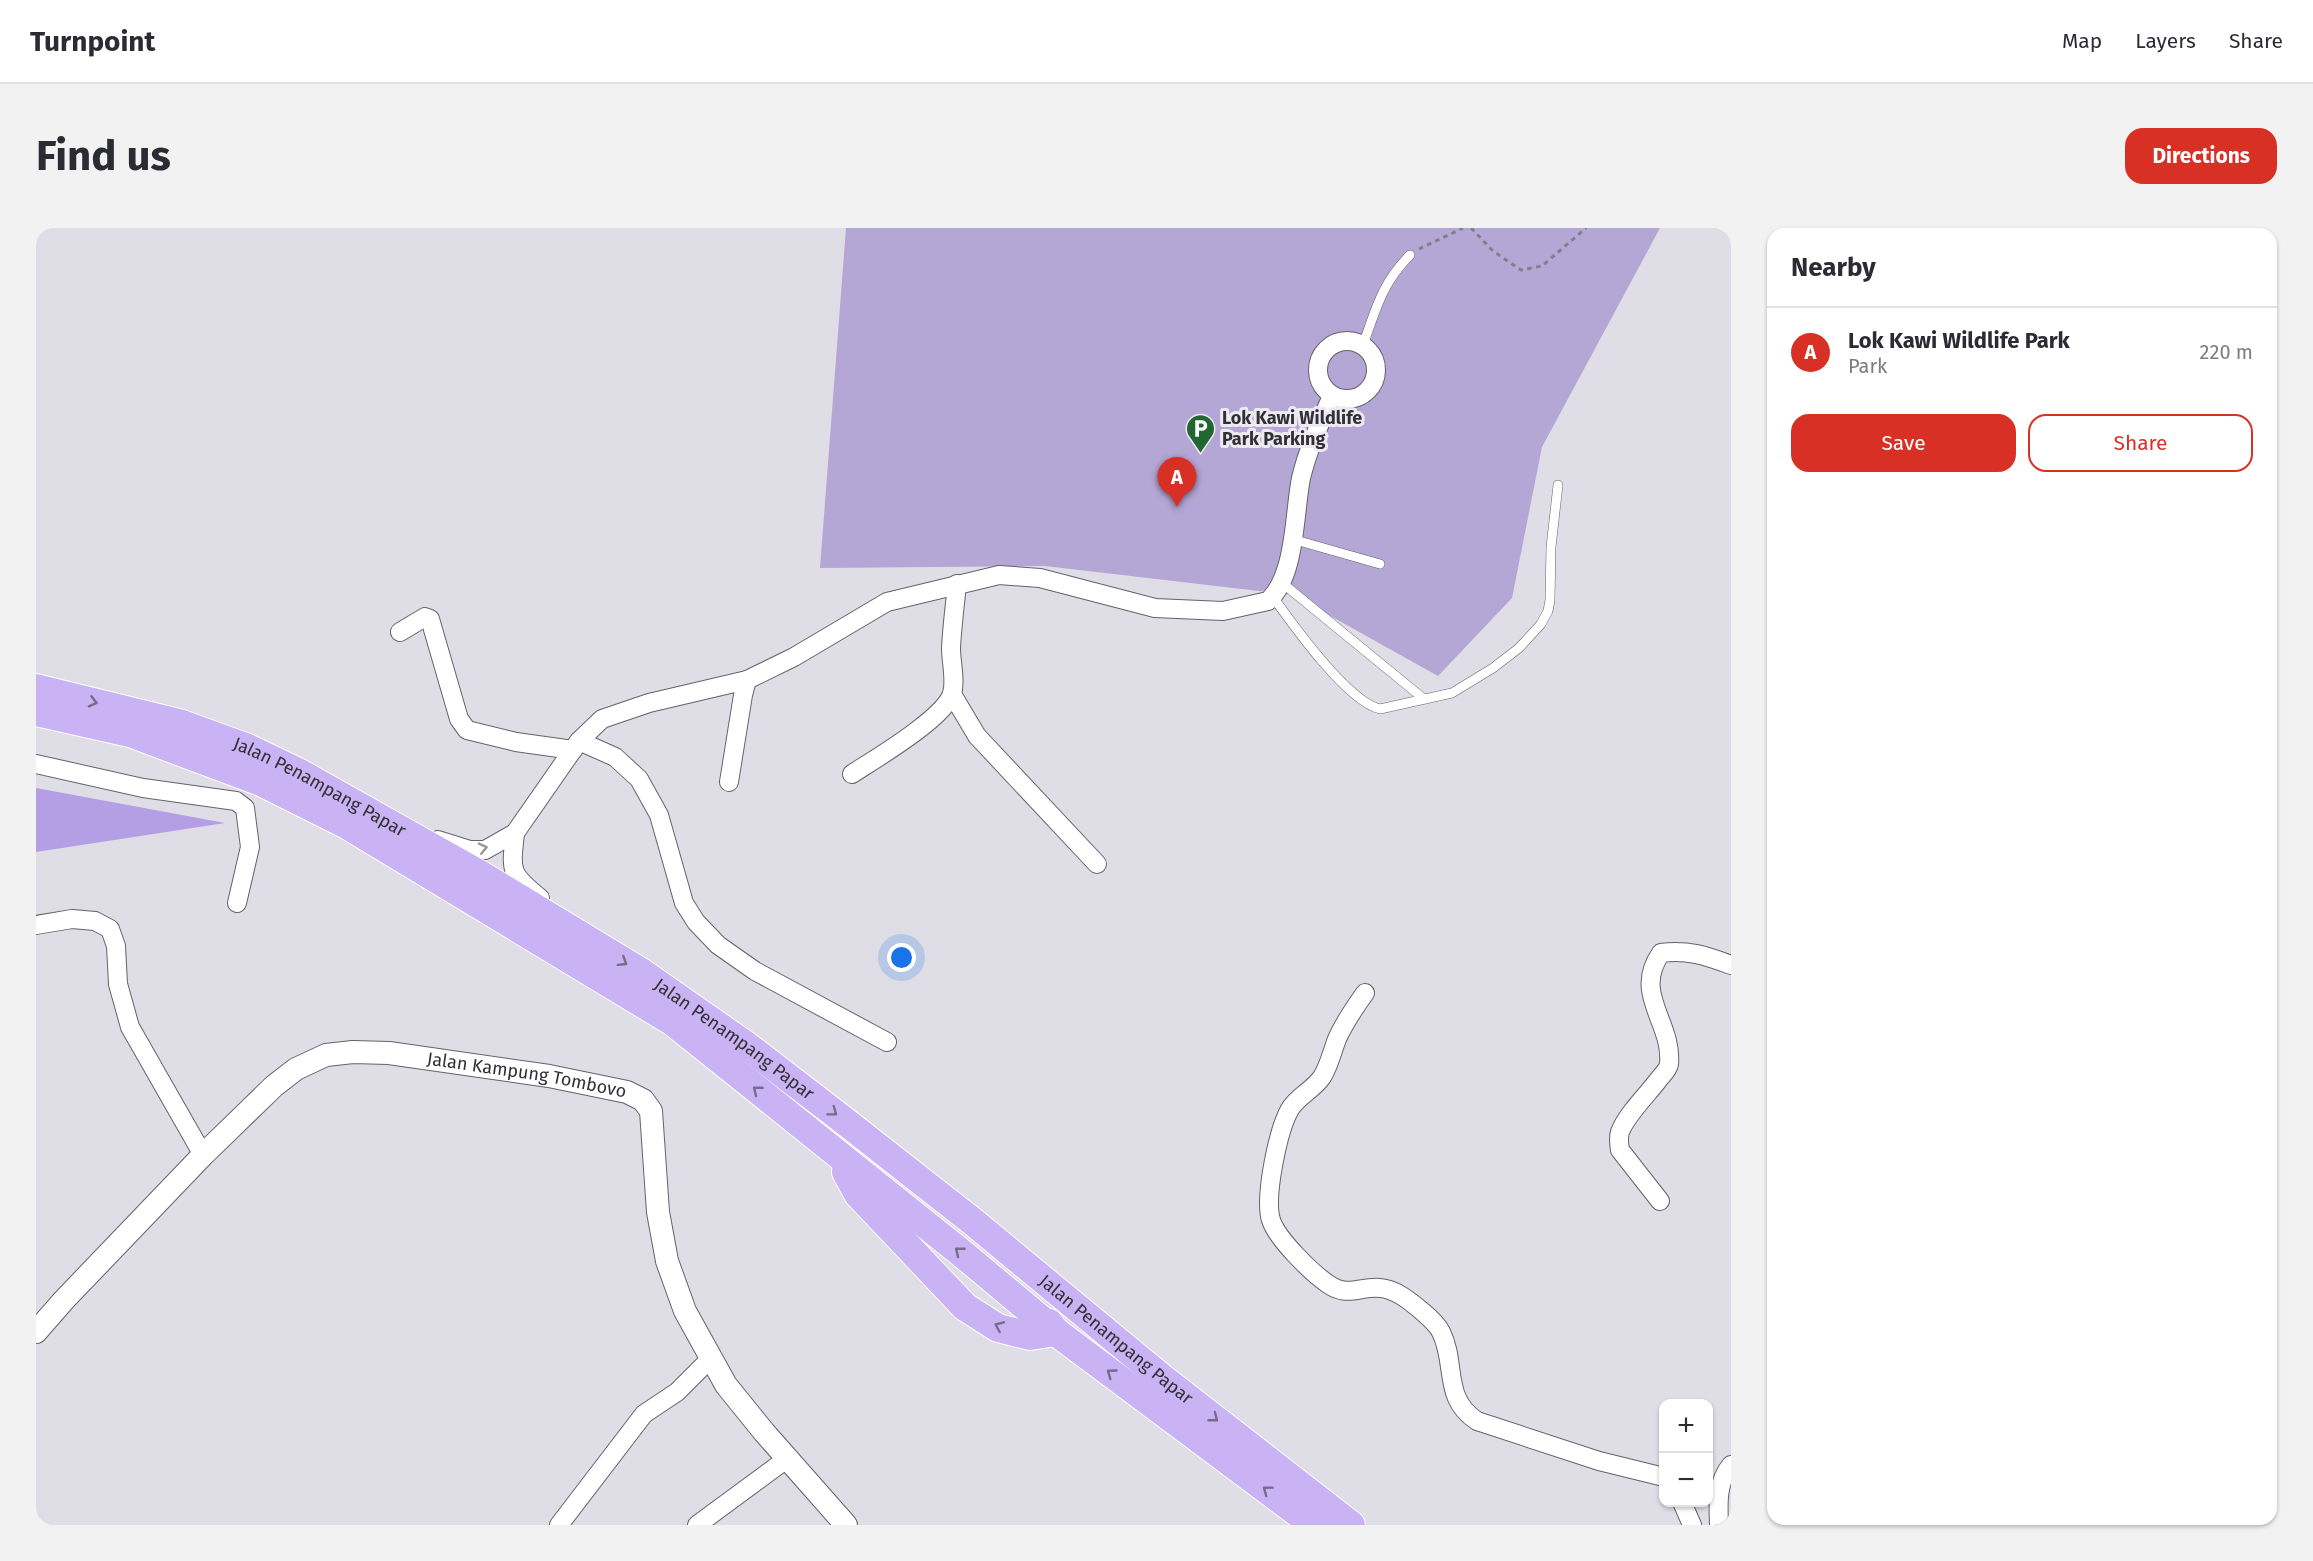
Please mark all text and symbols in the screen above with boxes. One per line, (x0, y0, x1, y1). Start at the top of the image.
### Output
text: Turnpoint (30, 25, 155, 58)
text: Map (2062, 28, 2102, 54)
text: Layers (2135, 28, 2196, 54)
text: Share (2229, 28, 2283, 54)
button: Directions (2125, 128, 2277, 184)
text: Find us (36, 131, 171, 181)
text: Nearby (1791, 252, 1876, 283)
text: Lok Kawi Wildlife Park (1848, 327, 2070, 354)
text: A (1805, 340, 1816, 364)
text: 220 m (2200, 340, 2253, 364)
text: Park (1848, 354, 1887, 378)
place label: Lok Kawi Wildlife Park Parking (1222, 407, 1362, 450)
parking icon: Lok Kawi Wildlife Park Parking (1185, 412, 1217, 454)
button: Save (1791, 414, 2016, 472)
button: Share (2028, 414, 2253, 472)
pin: A (1158, 458, 1196, 507)
one-way arrow (88, 695, 98, 708)
street label: Jalan Penampang Papar (230, 733, 410, 842)
one-way arrow (478, 842, 488, 855)
your location (887, 943, 916, 972)
one-way arrow (617, 954, 627, 966)
street label: Jalan Penampang Papar (650, 974, 819, 1105)
street label: Jalan Kampung Tombovo (426, 1048, 628, 1103)
one-way arrow (753, 1086, 764, 1097)
one-way arrow (826, 1104, 837, 1115)
one-way arrow (955, 1248, 966, 1259)
street label: Jalan Penampang Papar (1035, 1270, 1197, 1409)
one-way arrow (995, 1322, 1006, 1334)
one-way arrow (1107, 1369, 1118, 1380)
map controls (1659, 1399, 1713, 1507)
button: + (1659, 1399, 1713, 1453)
one-way arrow (1207, 1411, 1218, 1422)
button: − (1659, 1453, 1713, 1507)
one-way arrow (1263, 1486, 1274, 1497)

